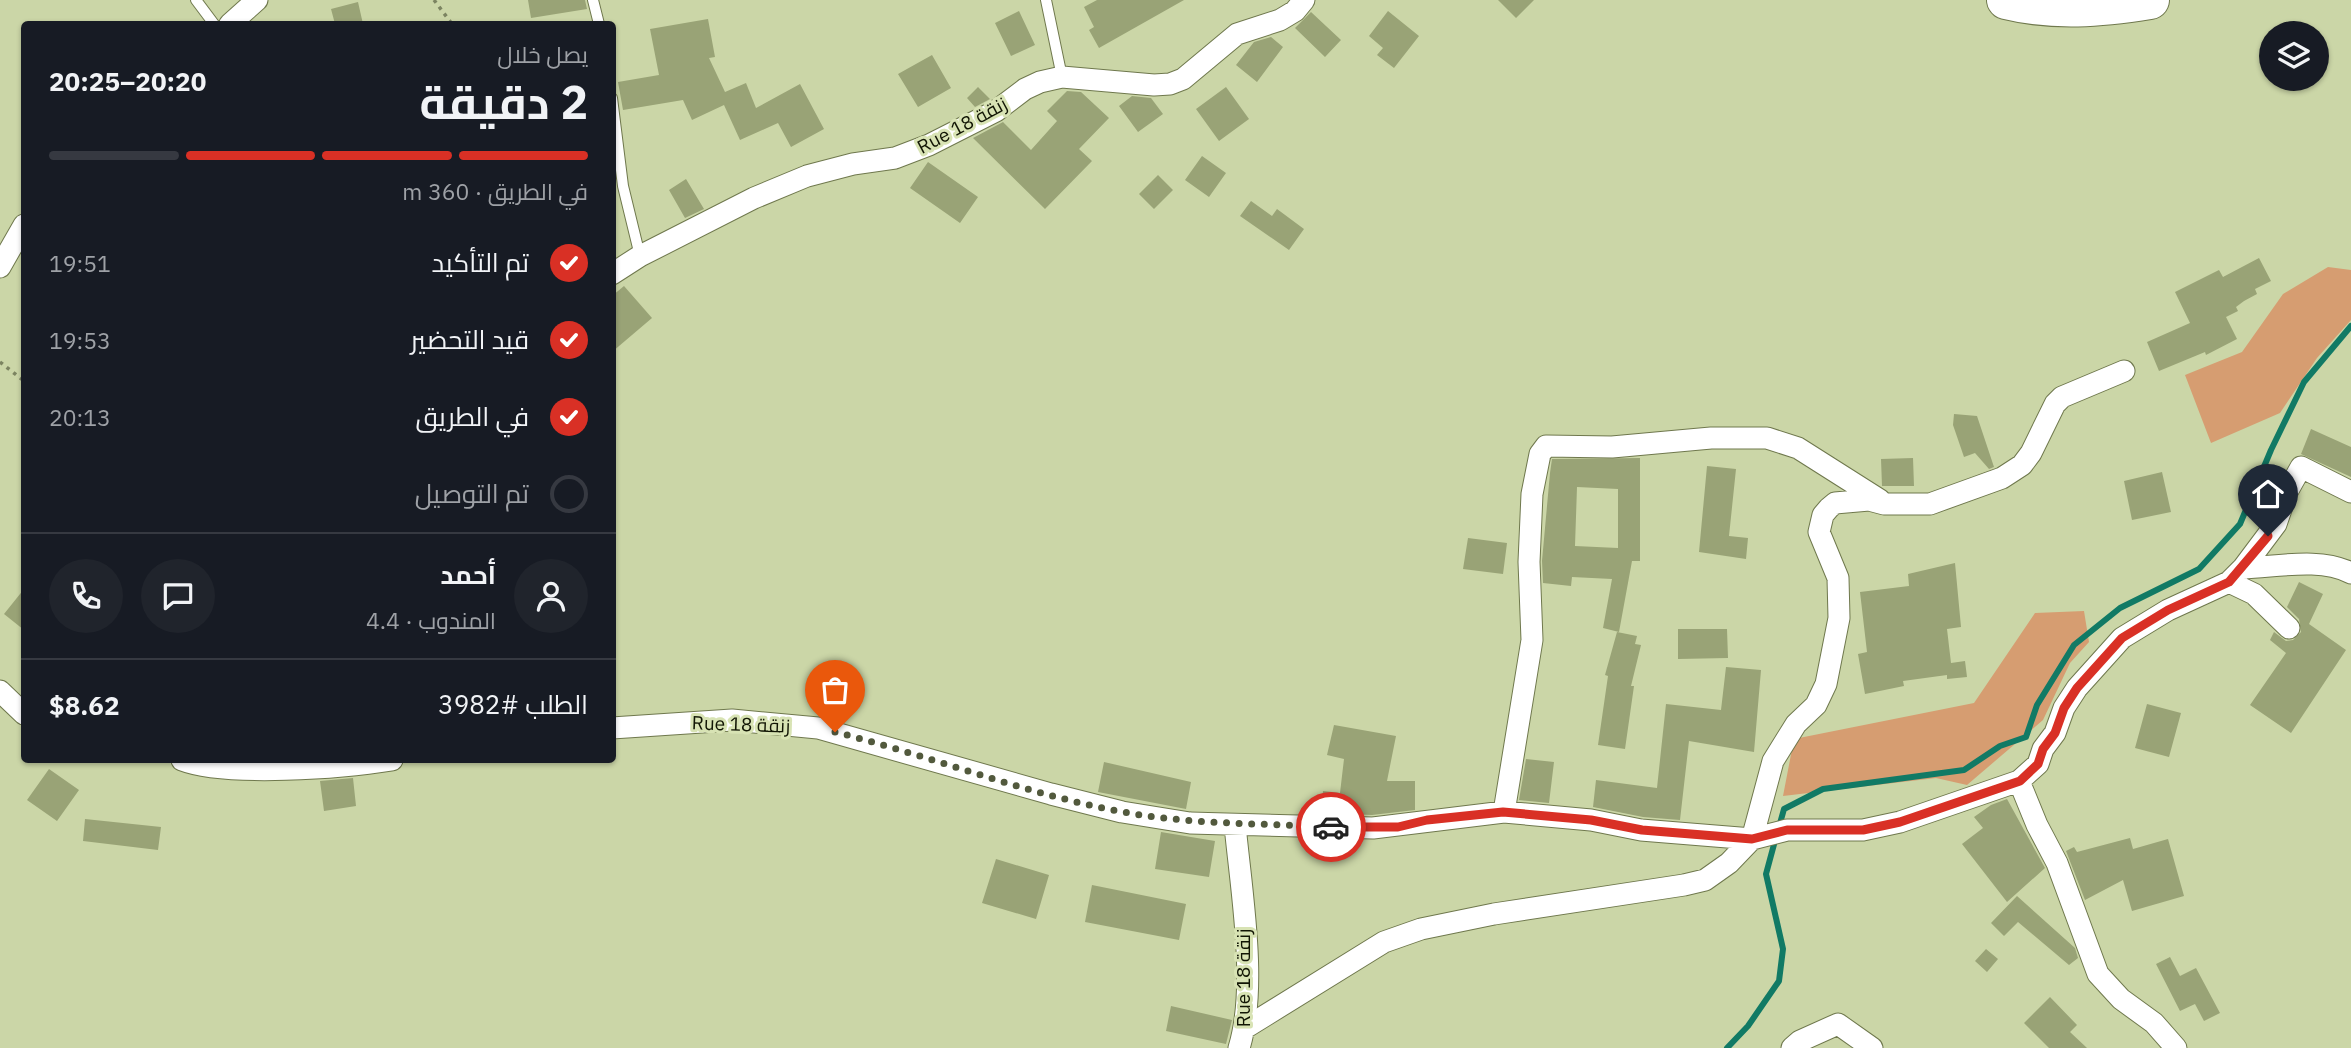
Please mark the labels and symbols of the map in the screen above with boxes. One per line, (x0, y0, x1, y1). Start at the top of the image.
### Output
street label: Rue 18 زنقة (913, 91, 1011, 159)
pin (2238, 464, 2298, 536)
pin (805, 660, 865, 732)
street label: Rue 18 زنقة (691, 710, 791, 738)
courier (1296, 792, 1366, 862)
street label: Rue 18 زنقة (1231, 929, 1255, 1027)

